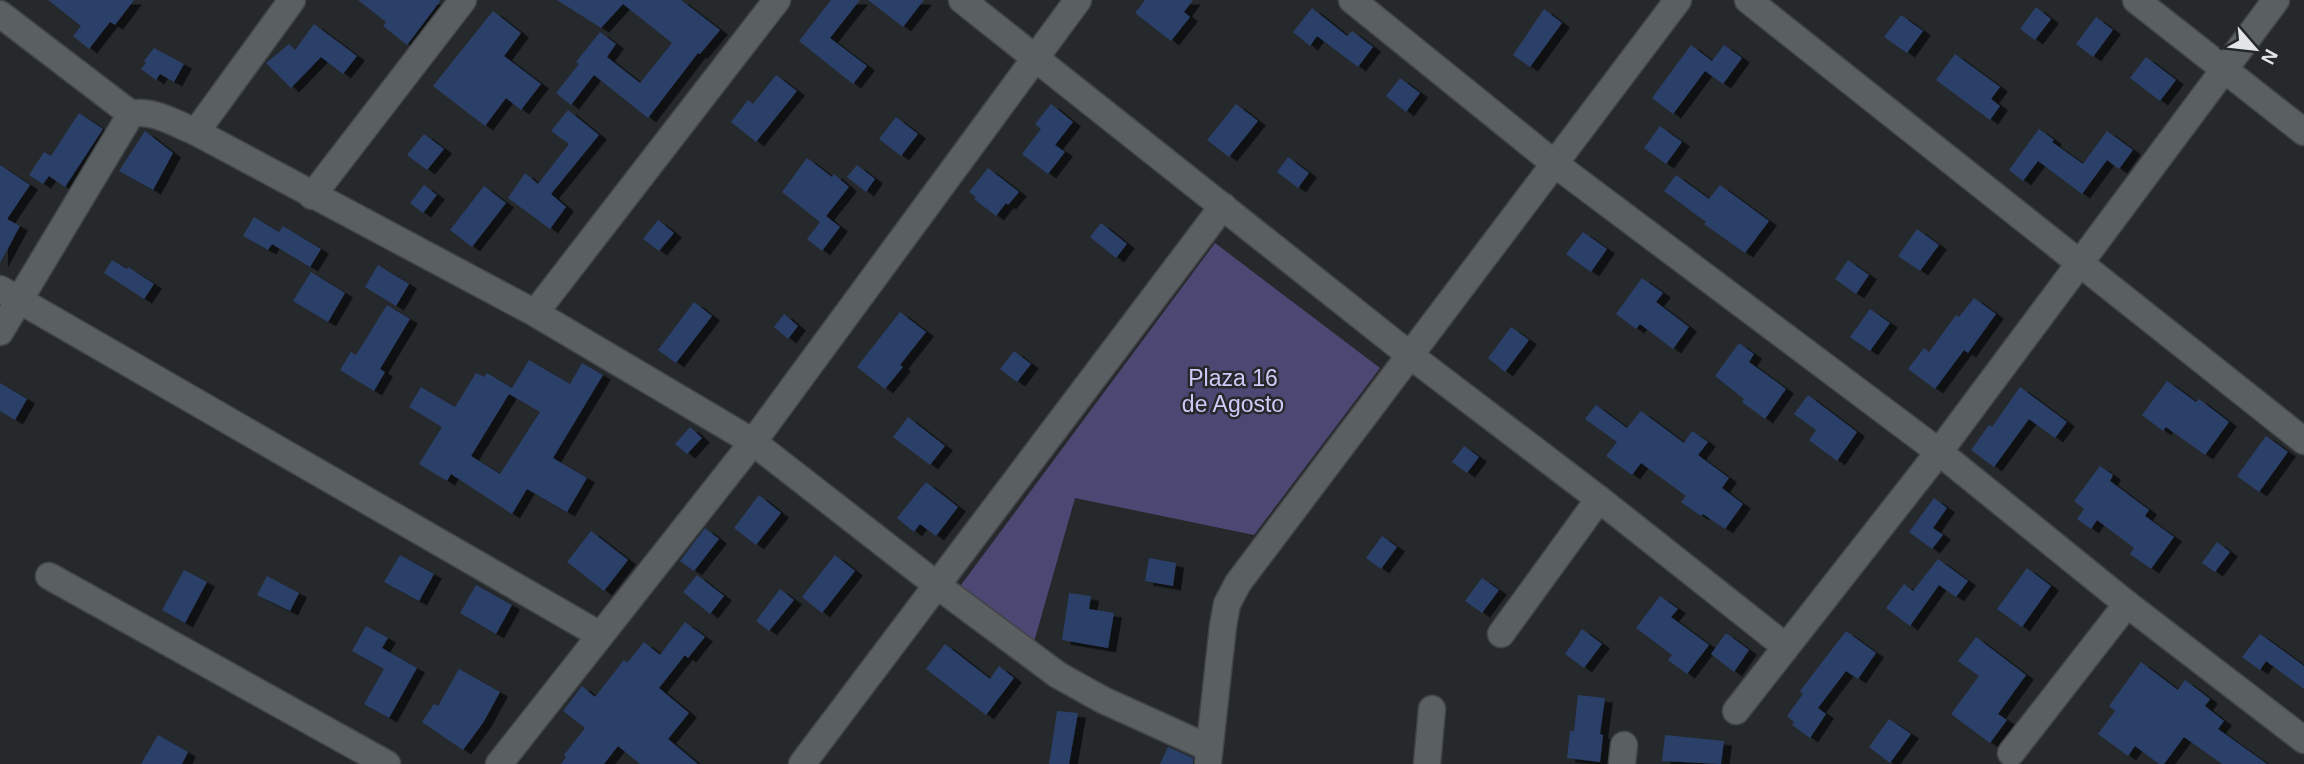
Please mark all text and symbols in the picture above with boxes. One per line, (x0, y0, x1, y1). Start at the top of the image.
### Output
north arrow (2220, 14, 2290, 84)
text: N (2257, 46, 2282, 68)
park label: Plaza 16 de Agosto (1182, 365, 1284, 417)

